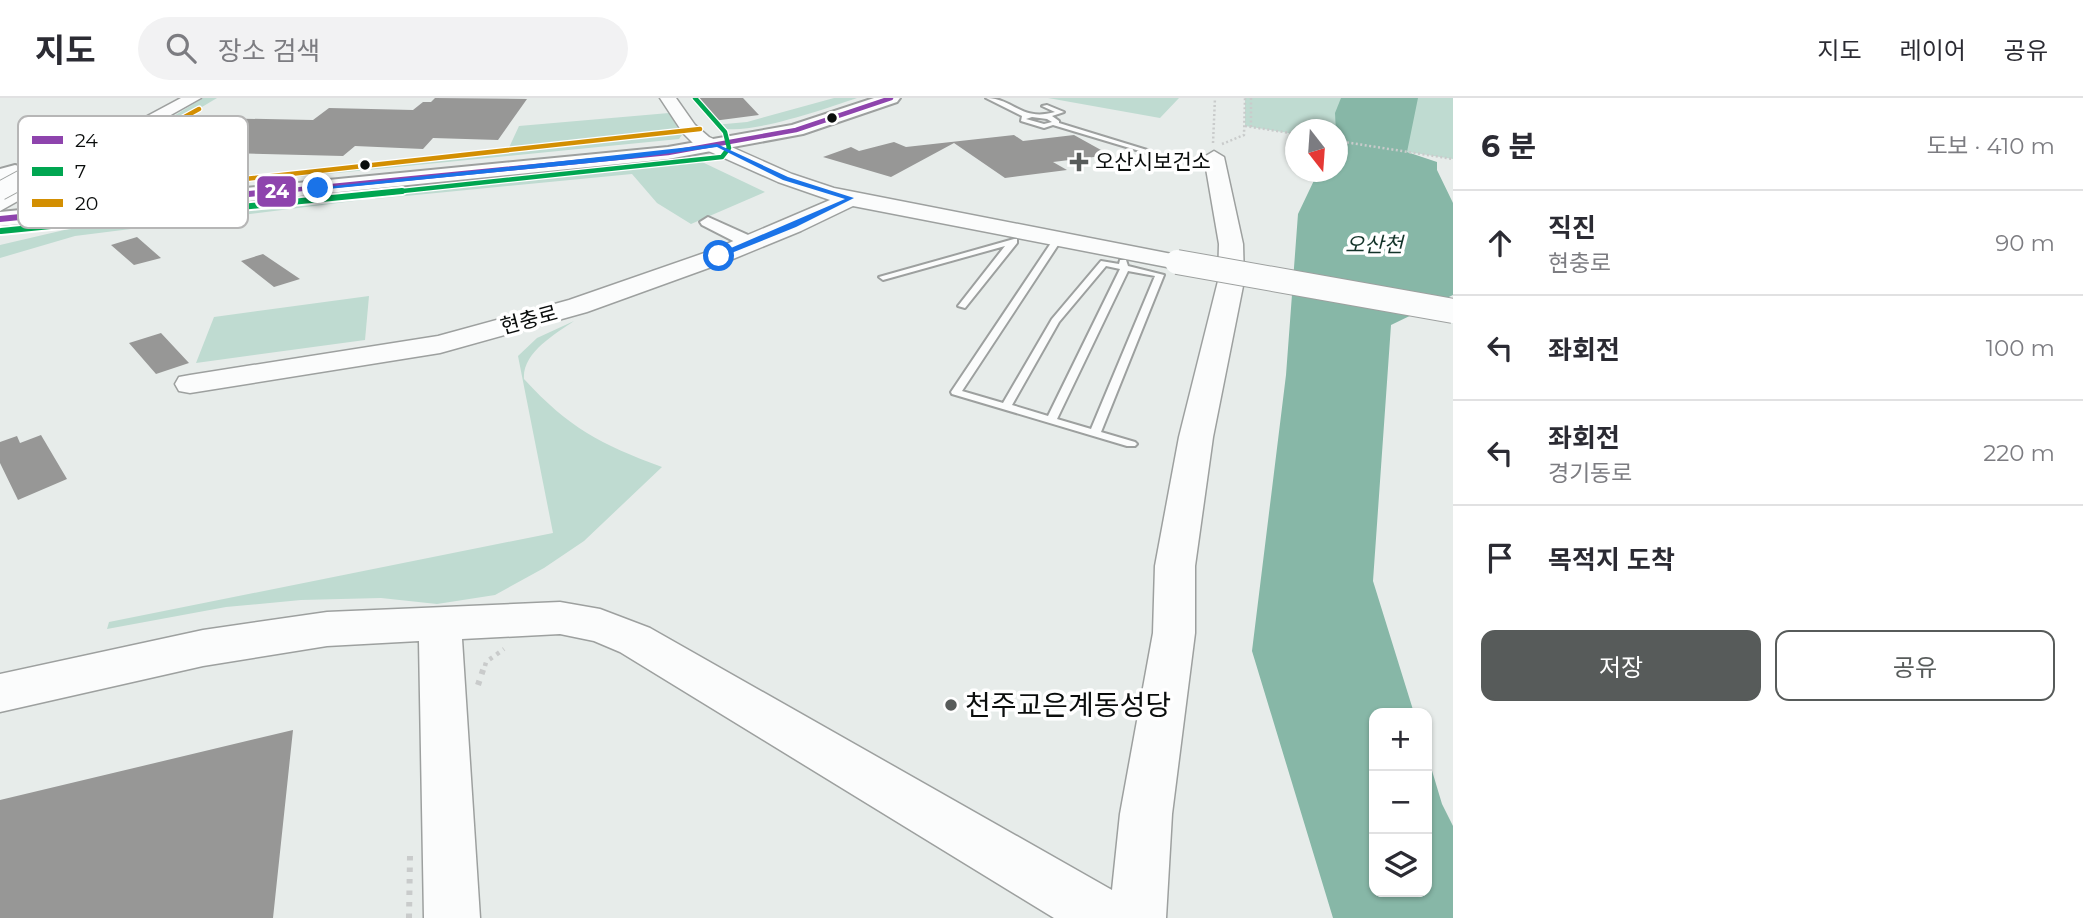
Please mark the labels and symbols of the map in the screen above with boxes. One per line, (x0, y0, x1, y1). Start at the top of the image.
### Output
unlabelled marker (825, 111, 839, 125)
legend (18, 116, 248, 228)
north arrow (1285, 119, 1348, 182)
text: 24 (75, 129, 98, 152)
place label: 오산시보건소 (1095, 149, 1211, 174)
marker: 오산시보건소 (1069, 152, 1089, 172)
unlabelled marker (358, 158, 372, 172)
text: 7 (75, 160, 86, 183)
route end (302, 172, 333, 203)
line badge: 24 (256, 175, 297, 208)
text: 24 (265, 180, 289, 203)
text: 20 (75, 192, 98, 215)
water label: 오산천 (1345, 232, 1406, 257)
route start (703, 240, 734, 271)
street label: 현충로 (498, 300, 560, 339)
place label: 천주교은계동성당 (965, 688, 1171, 722)
marker: 천주교은계동성당 (943, 697, 959, 713)

